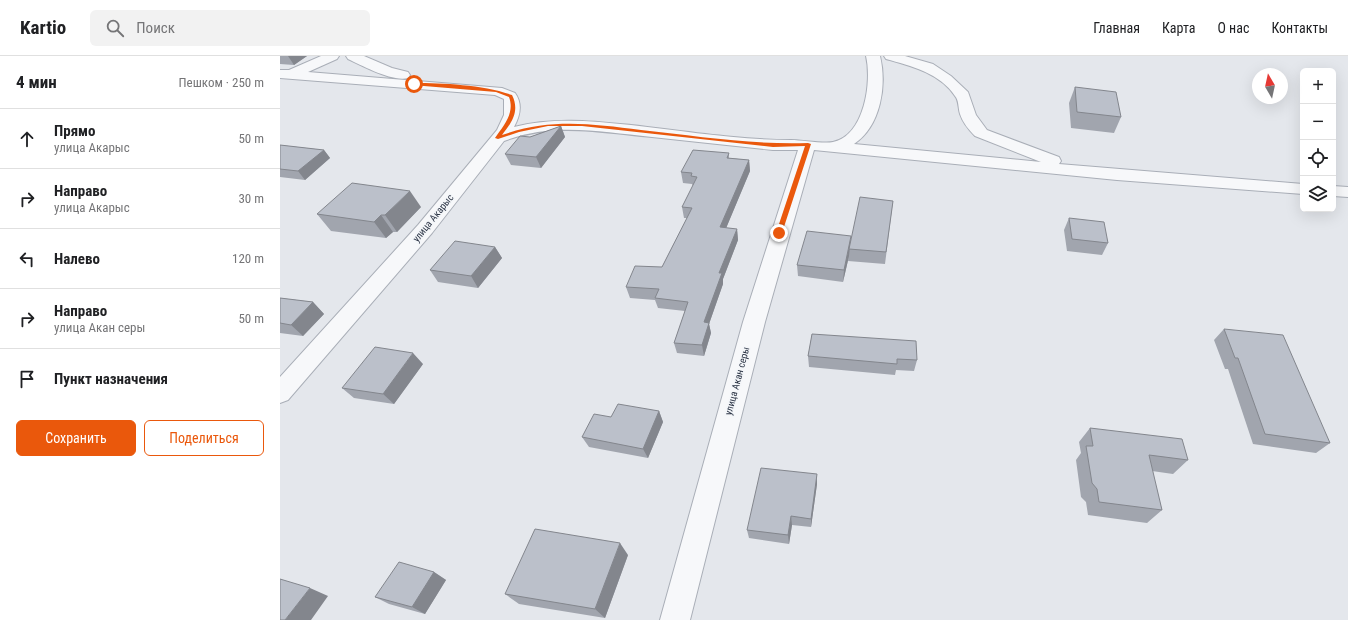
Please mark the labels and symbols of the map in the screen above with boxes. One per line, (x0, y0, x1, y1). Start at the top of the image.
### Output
north arrow (1252, 68, 1288, 104)
route start (405, 75, 423, 93)
street label: улица Акарыс (410, 192, 456, 244)
route end (770, 224, 788, 242)
street label: улица Акан серы (723, 346, 751, 416)

